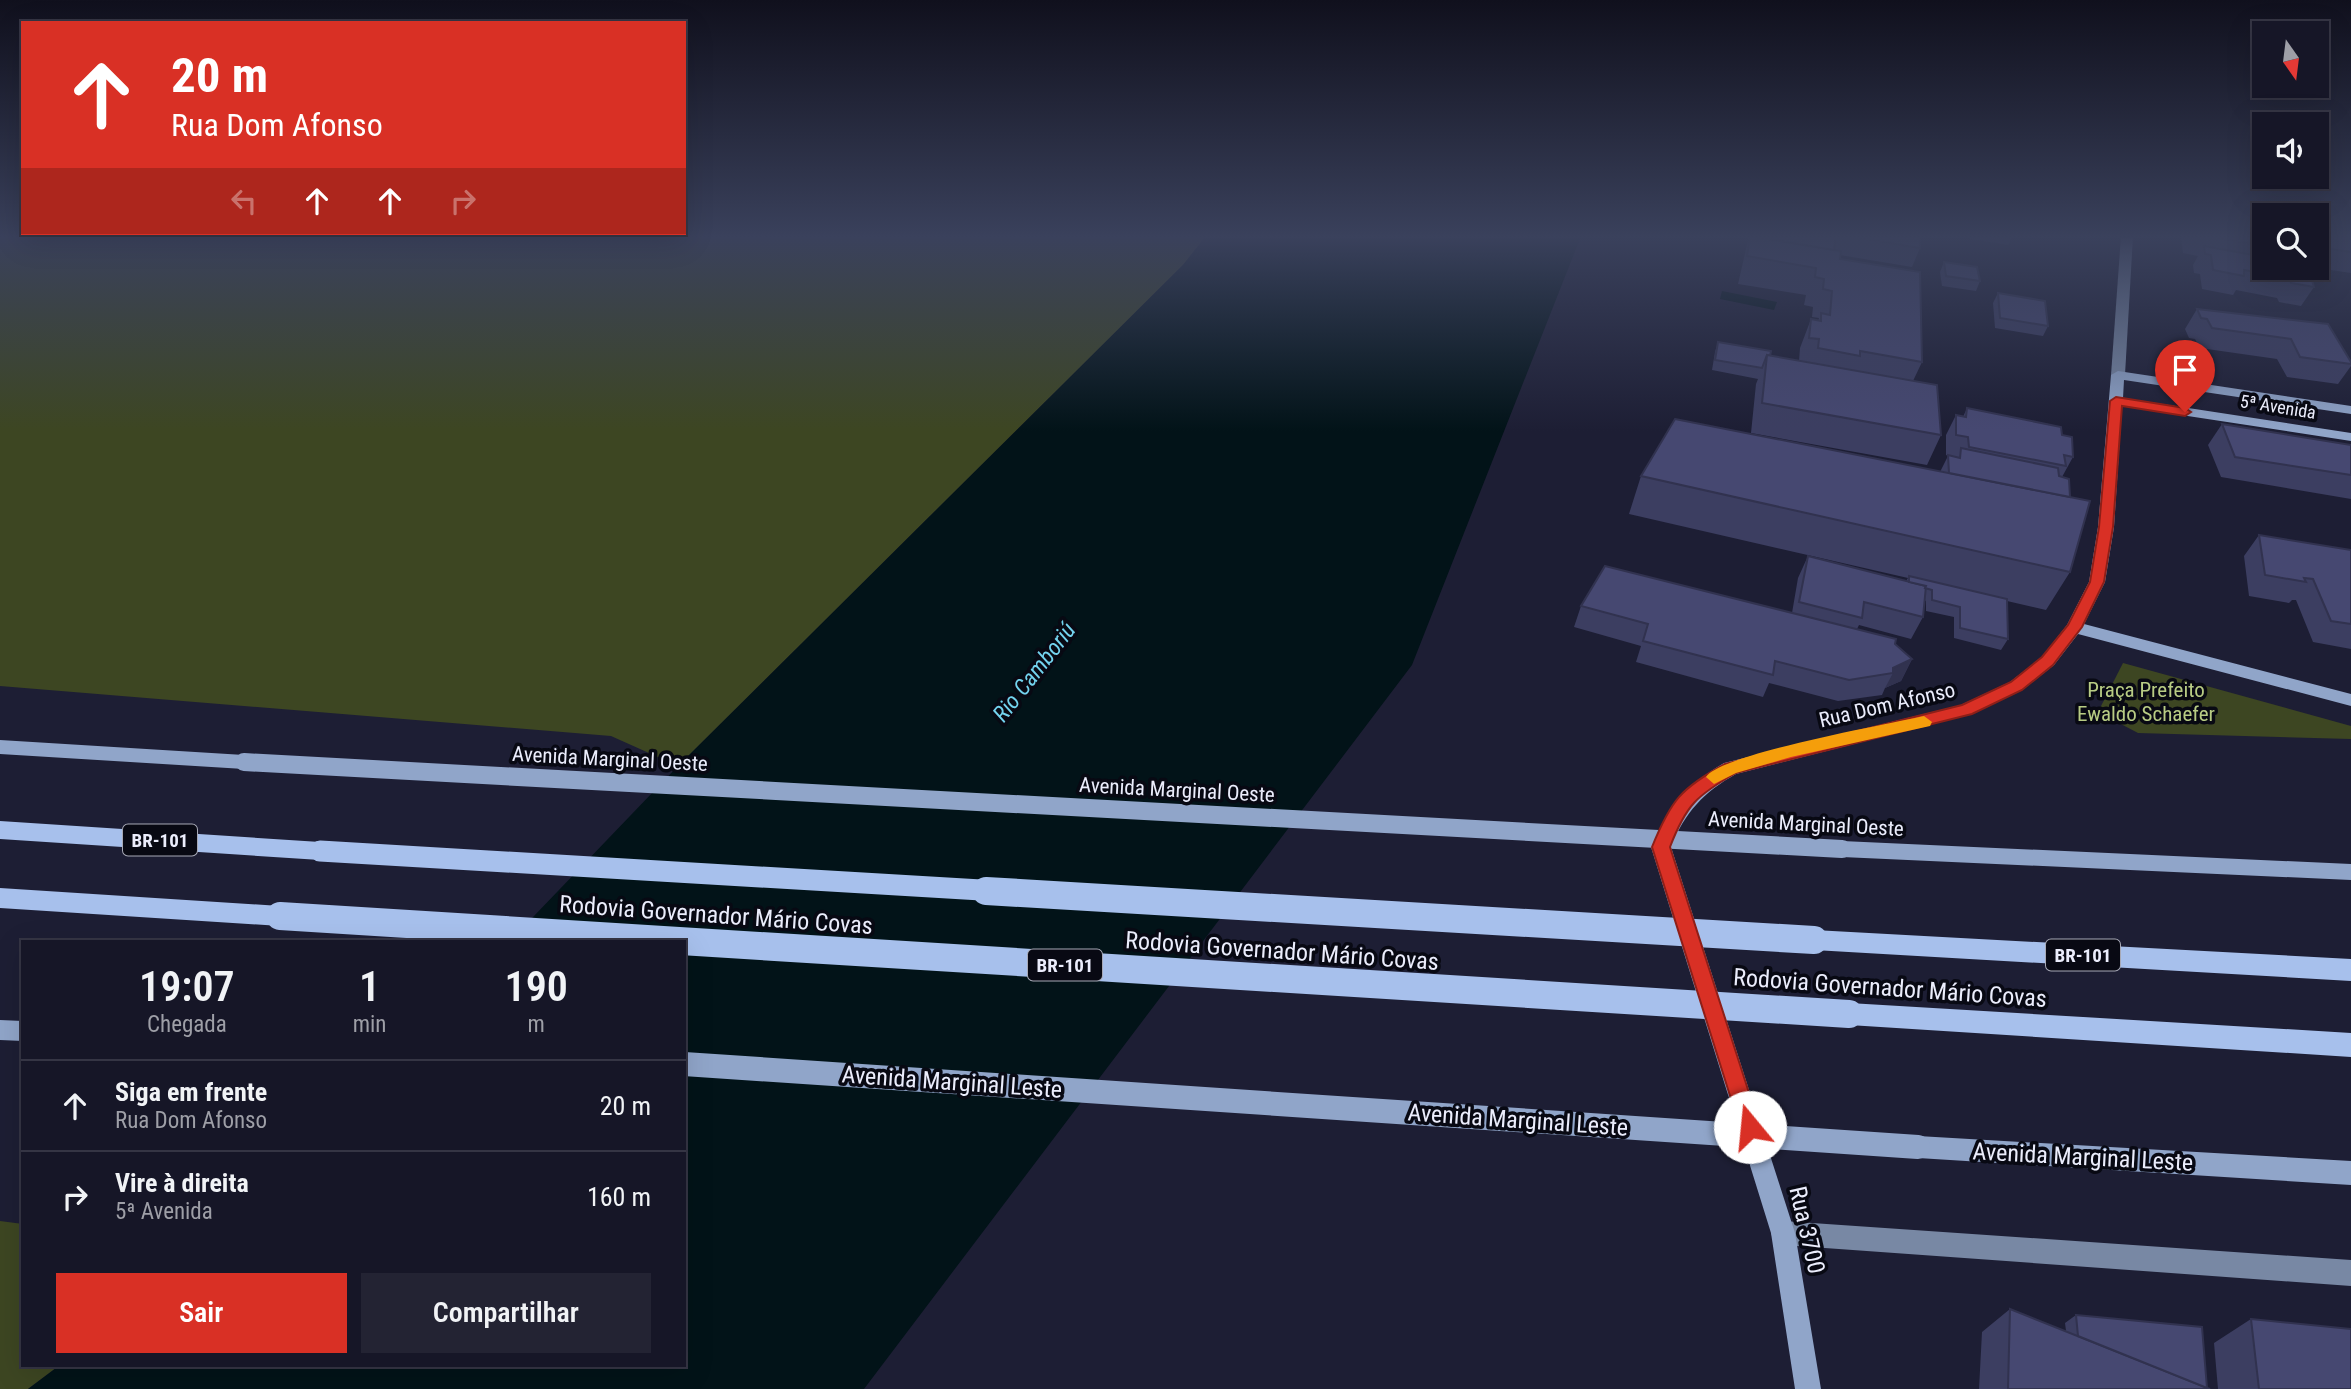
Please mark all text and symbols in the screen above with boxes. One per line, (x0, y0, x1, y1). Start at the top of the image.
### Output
north arrow (2252, 21, 2329, 98)
map controls (2252, 21, 2329, 280)
text: 20 m (171, 47, 268, 104)
icon: ahead (56, 49, 147, 140)
text: Rua Dom Afonso (171, 106, 383, 144)
button: sound (2252, 112, 2329, 189)
icon: left (225, 182, 263, 220)
icon: ahead (298, 182, 336, 220)
icon: ahead (371, 182, 409, 220)
icon: right (444, 182, 482, 220)
button: search (2252, 203, 2329, 280)
pin (2155, 340, 2215, 412)
icon: arrive (2166, 351, 2204, 389)
street label: 5ª Avenida (2239, 390, 2318, 423)
water label: Rio Camboriú (987, 617, 1082, 727)
street label: Rua Dom Afonso (1817, 678, 1957, 732)
park label: Praça Prefeito Ewaldo Schaefer (2077, 678, 2215, 726)
street label: Avenida Marginal Oeste (512, 742, 709, 776)
street label: Avenida Marginal Oeste (1079, 773, 1276, 807)
street label: Avenida Marginal Oeste (1708, 807, 1905, 841)
road number: BR-101 (123, 824, 197, 856)
street label: Rodovia Governador Mário Covas (558, 890, 874, 940)
street label: Rodovia Governador Mário Covas (1124, 926, 1440, 976)
road number: BR-101 (2046, 939, 2120, 970)
road number: BR-101 (1028, 950, 1102, 981)
text: 19:07 (139, 962, 235, 1011)
text: 1 (359, 962, 380, 1011)
text: 190 (505, 962, 568, 1011)
street label: Rodovia Governador Mário Covas (1732, 963, 2048, 1013)
text: Chegada (147, 1011, 227, 1038)
text: min (353, 1011, 386, 1038)
text: m (528, 1011, 545, 1038)
street label: Avenida Marginal Leste (841, 1060, 1063, 1104)
text: Siga em frente (115, 1077, 267, 1107)
icon: ahead (56, 1087, 94, 1125)
position arrow (1713, 1090, 1787, 1164)
text: 20 m (600, 1091, 651, 1121)
street label: Avenida Marginal Leste (1407, 1098, 1629, 1142)
text: Rua Dom Afonso (115, 1107, 267, 1134)
street label: Avenida Marginal Leste (1972, 1137, 2194, 1177)
text: Vire à direita (115, 1168, 249, 1198)
icon: right (56, 1178, 94, 1216)
text: 160 m (587, 1182, 651, 1212)
street label: Rua 3700 (1783, 1184, 1831, 1276)
text: 5ª Avenida (115, 1198, 213, 1225)
button: Sair (56, 1273, 347, 1353)
button: Compartilhar (361, 1273, 651, 1353)

